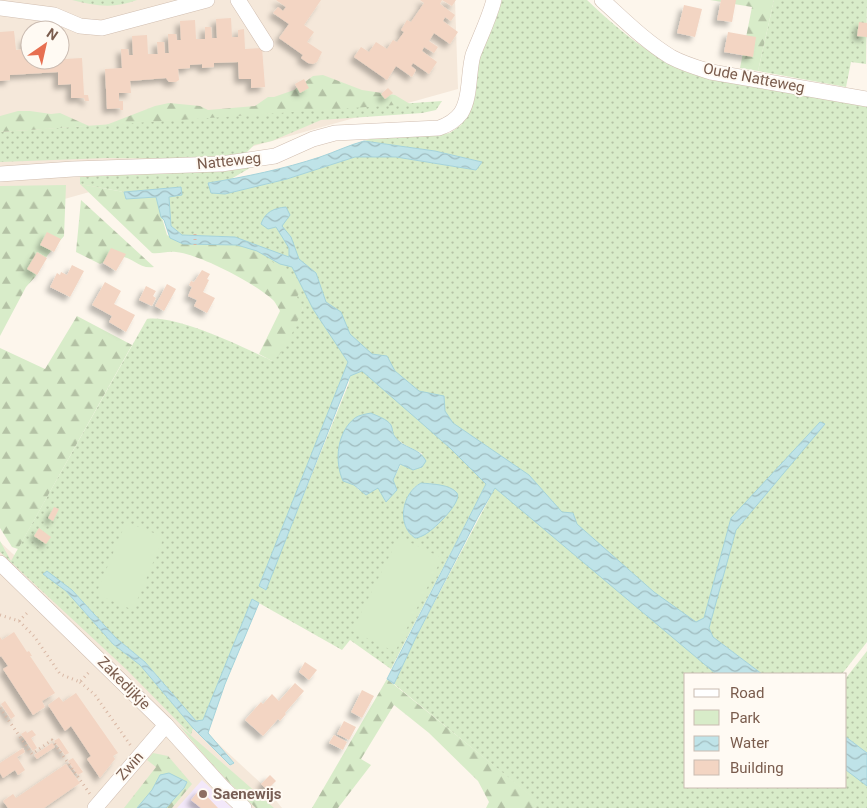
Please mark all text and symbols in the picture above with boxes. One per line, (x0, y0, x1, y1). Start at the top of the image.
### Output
north arrow (20, 20, 70, 70)
text: N (44, 25, 61, 44)
street label: Oude Natteweg (702, 59, 806, 97)
street label: Natteweg (196, 149, 262, 173)
street label: Zakedijkje (94, 653, 154, 713)
legend (684, 673, 847, 788)
text: Road (730, 684, 764, 702)
text: Park (730, 709, 761, 727)
text: Water (730, 734, 769, 752)
street label: Zwin (113, 748, 147, 784)
text: Building (730, 759, 784, 777)
place label: Saenewijs (213, 785, 282, 803)
marker: Saenewijs (197, 788, 209, 800)

